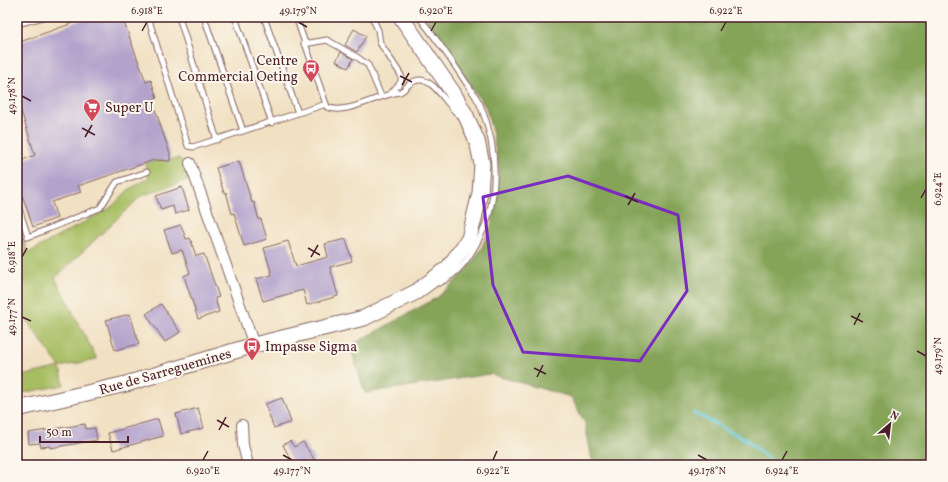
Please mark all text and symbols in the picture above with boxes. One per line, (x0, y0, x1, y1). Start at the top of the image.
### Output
text: 6.918°E (131, 4, 163, 18)
text: 49.179°N (279, 4, 318, 18)
text: 6.920°E (419, 4, 453, 18)
text: 6.922°E (710, 4, 742, 18)
place label: Centre Commercial Oeting (178, 52, 298, 87)
bus stop icon: Centre Commercial Oeting (301, 58, 321, 83)
text: 49.178°N (5, 76, 19, 115)
supermarket icon: Super U (82, 97, 102, 122)
place label: Super U (105, 99, 153, 118)
text: 6.924°E (931, 172, 945, 206)
text: 6.918°E (5, 241, 19, 273)
text: 49.177°N (5, 297, 19, 336)
bus stop icon: Impasse Sigma (242, 336, 262, 361)
text: 49.179°N (931, 336, 945, 375)
place label: Impasse Sigma (265, 338, 357, 357)
street label: Rue de Sarreguemines (97, 344, 234, 400)
north arrow (870, 404, 910, 444)
text: N (887, 408, 901, 425)
scale bar (40, 418, 128, 444)
text: 50 m (46, 425, 72, 441)
text: 6.920°E (186, 464, 220, 478)
text: 49.177°N (273, 464, 312, 478)
text: 6.922°E (477, 464, 509, 478)
text: 49.178°N (688, 464, 727, 478)
text: 6.924°E (765, 464, 799, 478)

